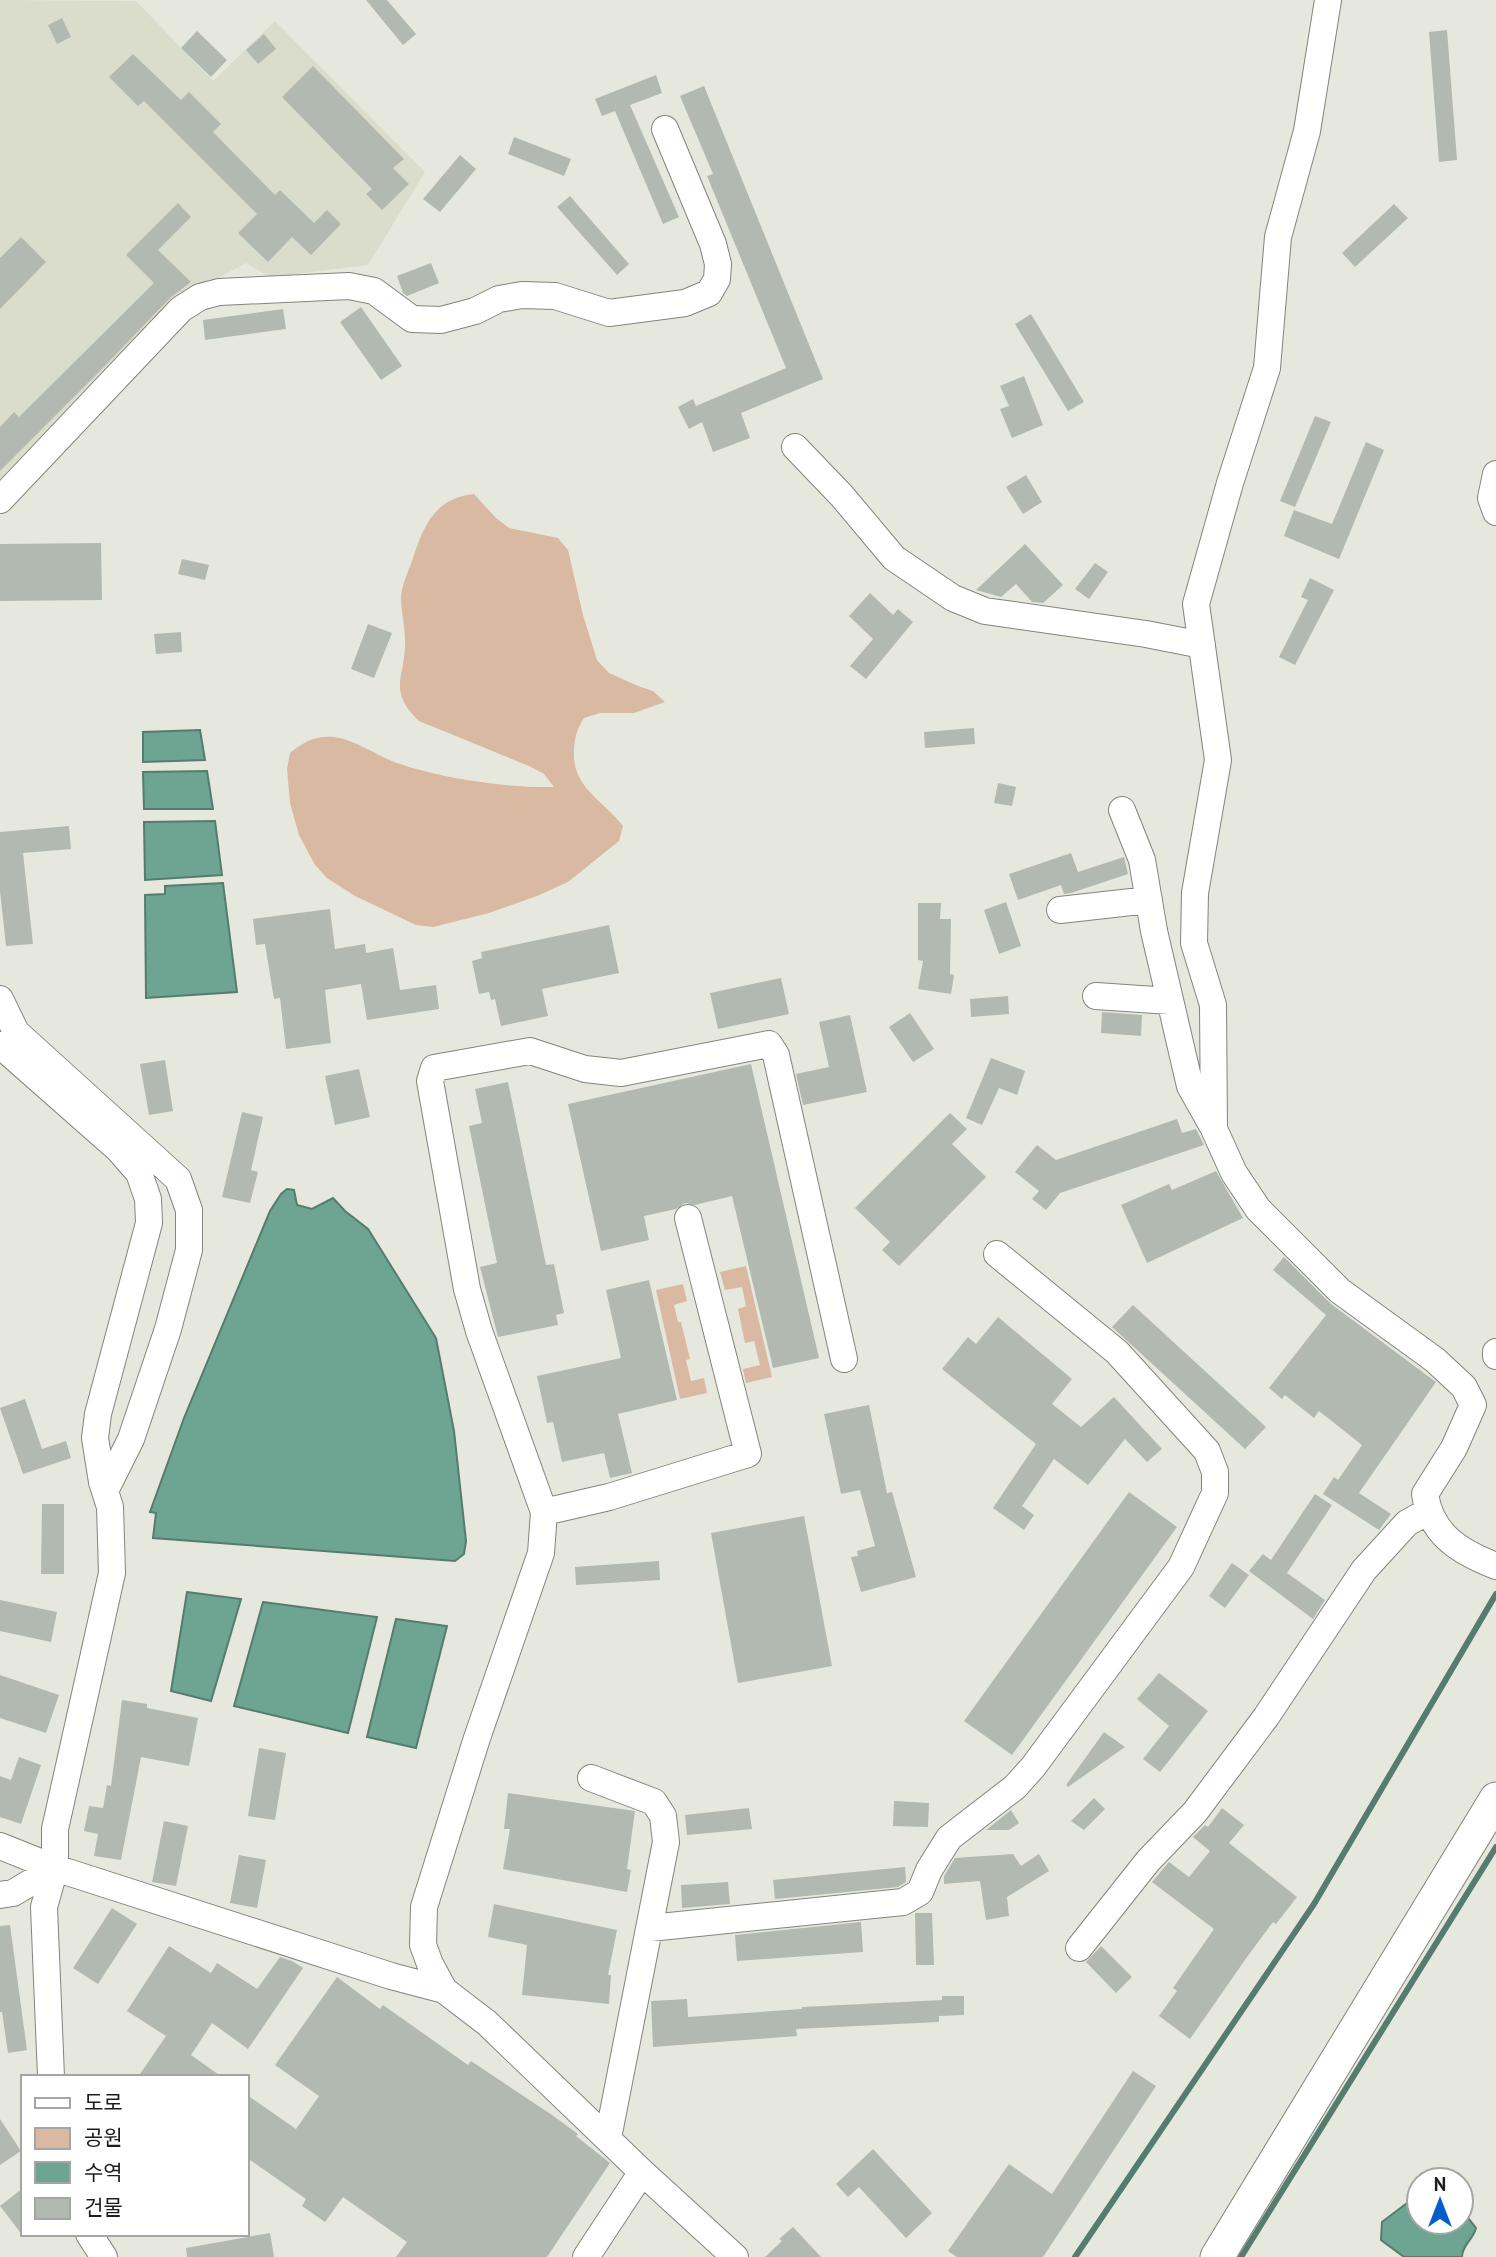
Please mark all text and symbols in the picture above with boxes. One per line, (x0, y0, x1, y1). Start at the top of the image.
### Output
legend (21, 2075, 248, 2236)
text: 도로 (84, 2089, 123, 2116)
text: 공원 (84, 2124, 123, 2151)
text: 수역 (84, 2159, 123, 2186)
north arrow (1405, 2166, 1475, 2236)
text: N (1434, 2172, 1446, 2196)
text: 건물 (84, 2194, 123, 2221)

